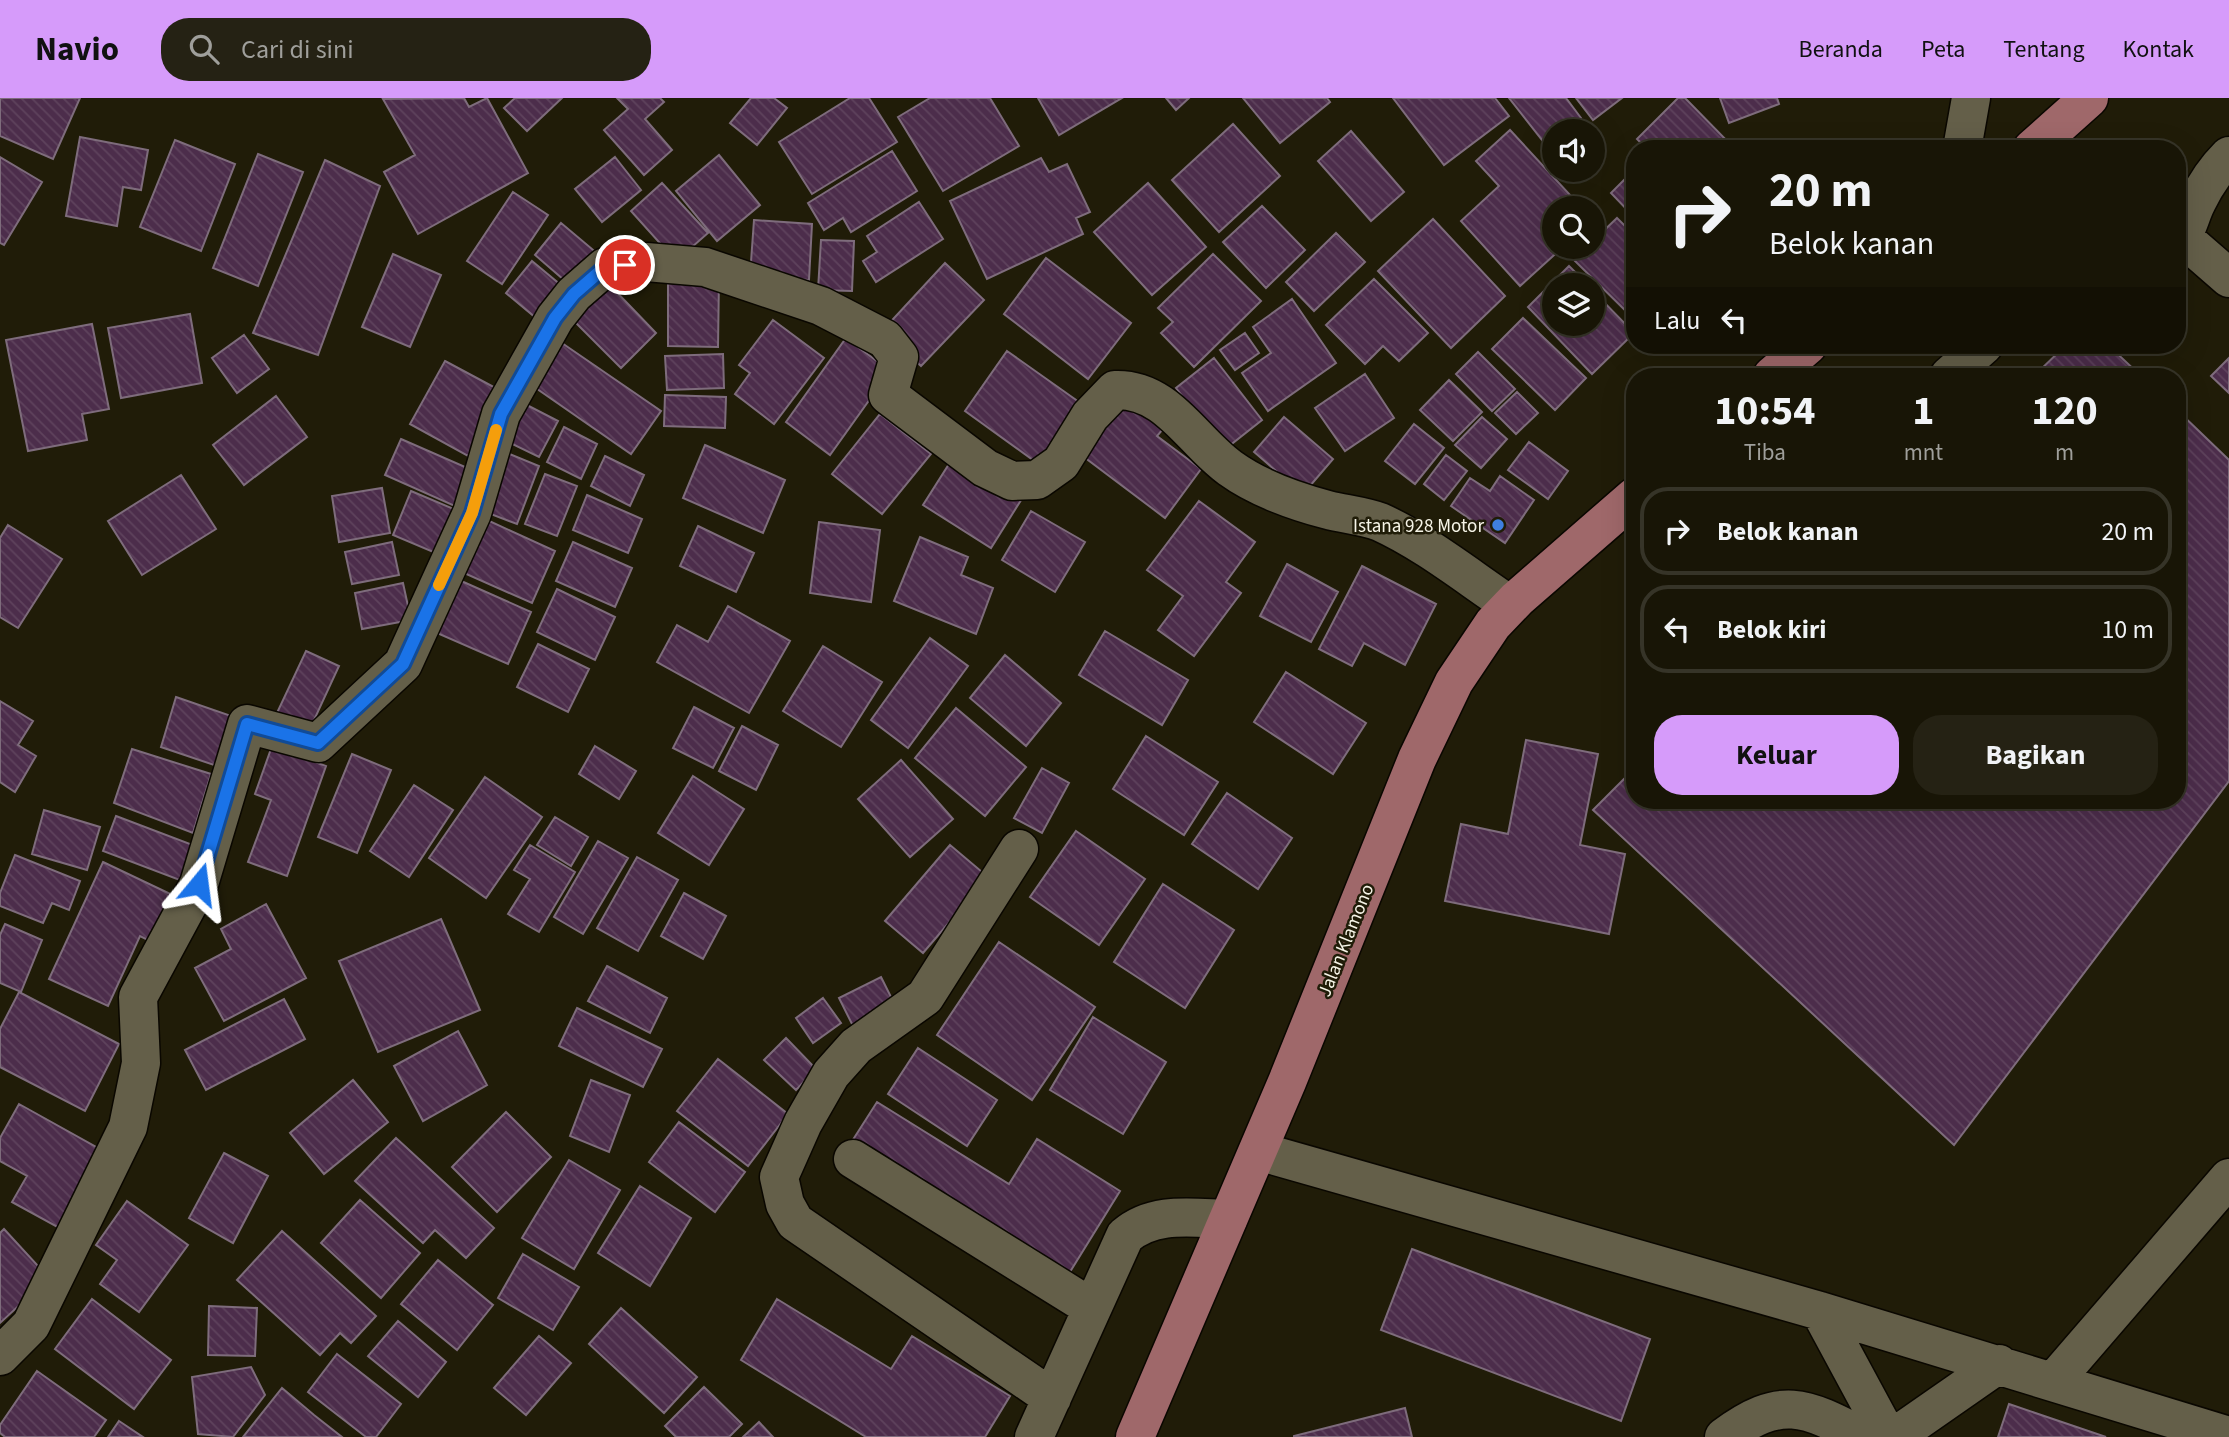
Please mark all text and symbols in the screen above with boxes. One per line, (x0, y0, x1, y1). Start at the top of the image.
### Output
search box (161, 18, 651, 81)
text: Navio (35, 26, 119, 73)
icon: search (185, 30, 223, 68)
text: Cari di sini (241, 31, 354, 68)
text: Beranda (1799, 32, 1883, 67)
text: Peta (1921, 32, 1965, 67)
text: Tentang (2003, 32, 2085, 67)
text: Kontak (2123, 32, 2194, 67)
map controls (1542, 119, 1605, 336)
button: sound (1542, 119, 1605, 182)
text: 20 m (1769, 156, 1873, 226)
icon: right (1654, 168, 1745, 259)
button: search (1542, 196, 1605, 259)
text: Belok kanan (1769, 221, 1934, 267)
pin (595, 235, 655, 295)
icon: arrive (606, 246, 644, 284)
button: layers (1542, 273, 1605, 336)
icon: left (1715, 301, 1753, 339)
text: Lalu (1654, 302, 1701, 339)
text: 10:54 (1714, 381, 1815, 441)
text: 1 (1912, 381, 1934, 441)
text: 120 (2031, 381, 2098, 441)
text: Tiba (1744, 436, 1786, 469)
text: mnt (1904, 436, 1943, 469)
text: m (2055, 436, 2074, 469)
icon: right (1658, 512, 1696, 550)
place label: Istana 928 Motor (1353, 513, 1484, 540)
text: Belok kanan (1717, 513, 1859, 550)
text: 20 m (2101, 513, 2154, 550)
marker: Istana 928 Motor (1490, 517, 1506, 533)
icon: left (1658, 610, 1696, 648)
text: Belok kiri (1717, 611, 1826, 648)
text: 10 m (2101, 611, 2154, 648)
button: Keluar (1654, 715, 1899, 795)
button: Bagikan (1913, 715, 2158, 795)
position arrow (162, 847, 236, 921)
street label: Jalan Klamono (1311, 880, 1381, 1001)

